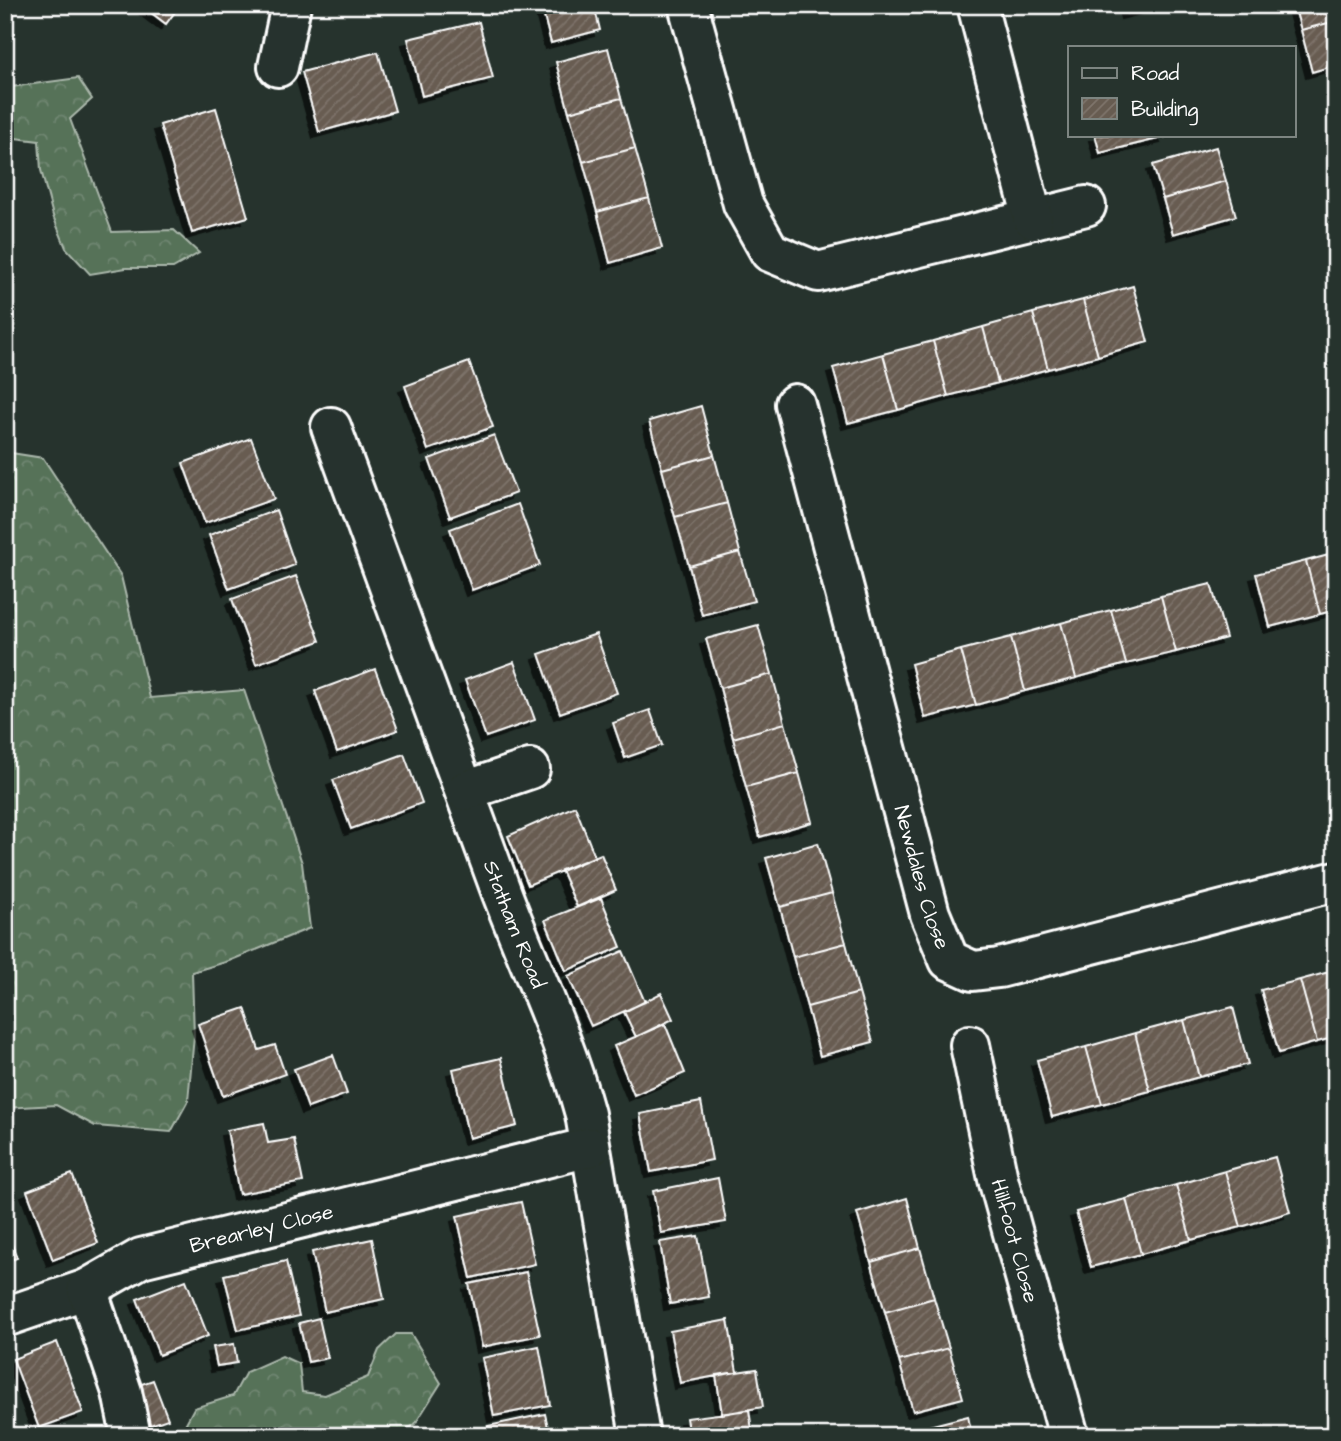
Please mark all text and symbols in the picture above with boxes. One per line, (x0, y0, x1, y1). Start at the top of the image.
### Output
legend (1068, 46, 1296, 136)
text: Road (1131, 59, 1179, 88)
text: Building (1131, 95, 1199, 126)
street label: Newdales Close (887, 802, 957, 954)
street label: Statham Road (476, 856, 553, 993)
street label: Hillfoot Close (984, 1176, 1046, 1306)
street label: Brearley Close (187, 1197, 336, 1260)

